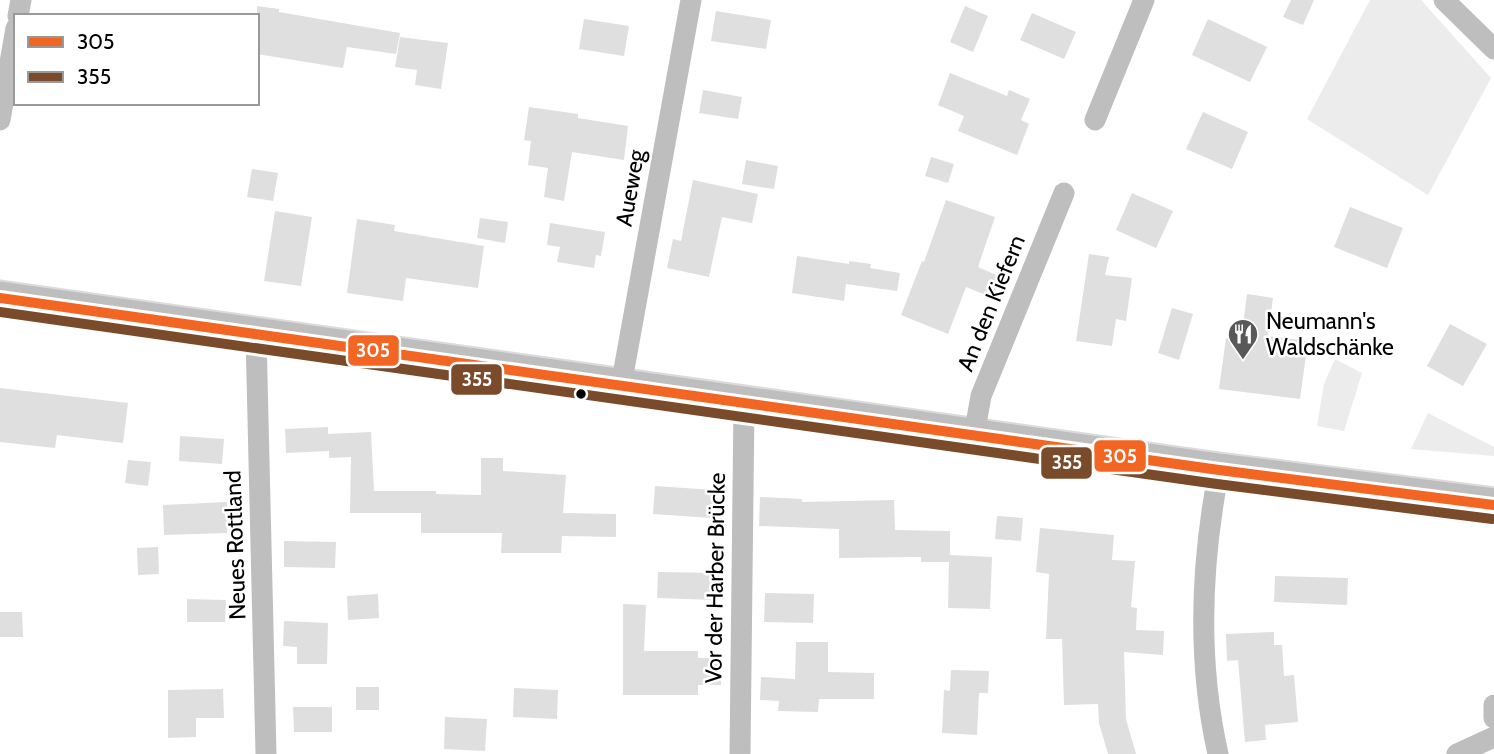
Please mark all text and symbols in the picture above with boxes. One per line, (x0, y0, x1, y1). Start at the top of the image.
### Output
legend (14, 14, 259, 105)
text: 305 (77, 29, 114, 54)
text: 355 (77, 64, 111, 89)
street label: Aueweg (609, 147, 651, 229)
street label: An den Kiefern (951, 231, 1031, 375)
place label: Neumann's Waldschänke (1266, 307, 1394, 361)
restaurant icon: Neumann's Waldschänke (1226, 317, 1260, 361)
line badge: 305 (347, 334, 400, 367)
text: 305 (356, 339, 390, 362)
line badge: 355 (450, 363, 503, 396)
text: 355 (462, 368, 492, 391)
unlabelled marker (574, 387, 588, 401)
line badge: 305 (1093, 439, 1147, 473)
text: 305 (1103, 445, 1137, 468)
line badge: 355 (1040, 446, 1093, 480)
text: 355 (1052, 451, 1082, 474)
street label: Neues Rottland (218, 470, 252, 620)
street label: Vor der Harber Brücke (699, 472, 731, 684)

